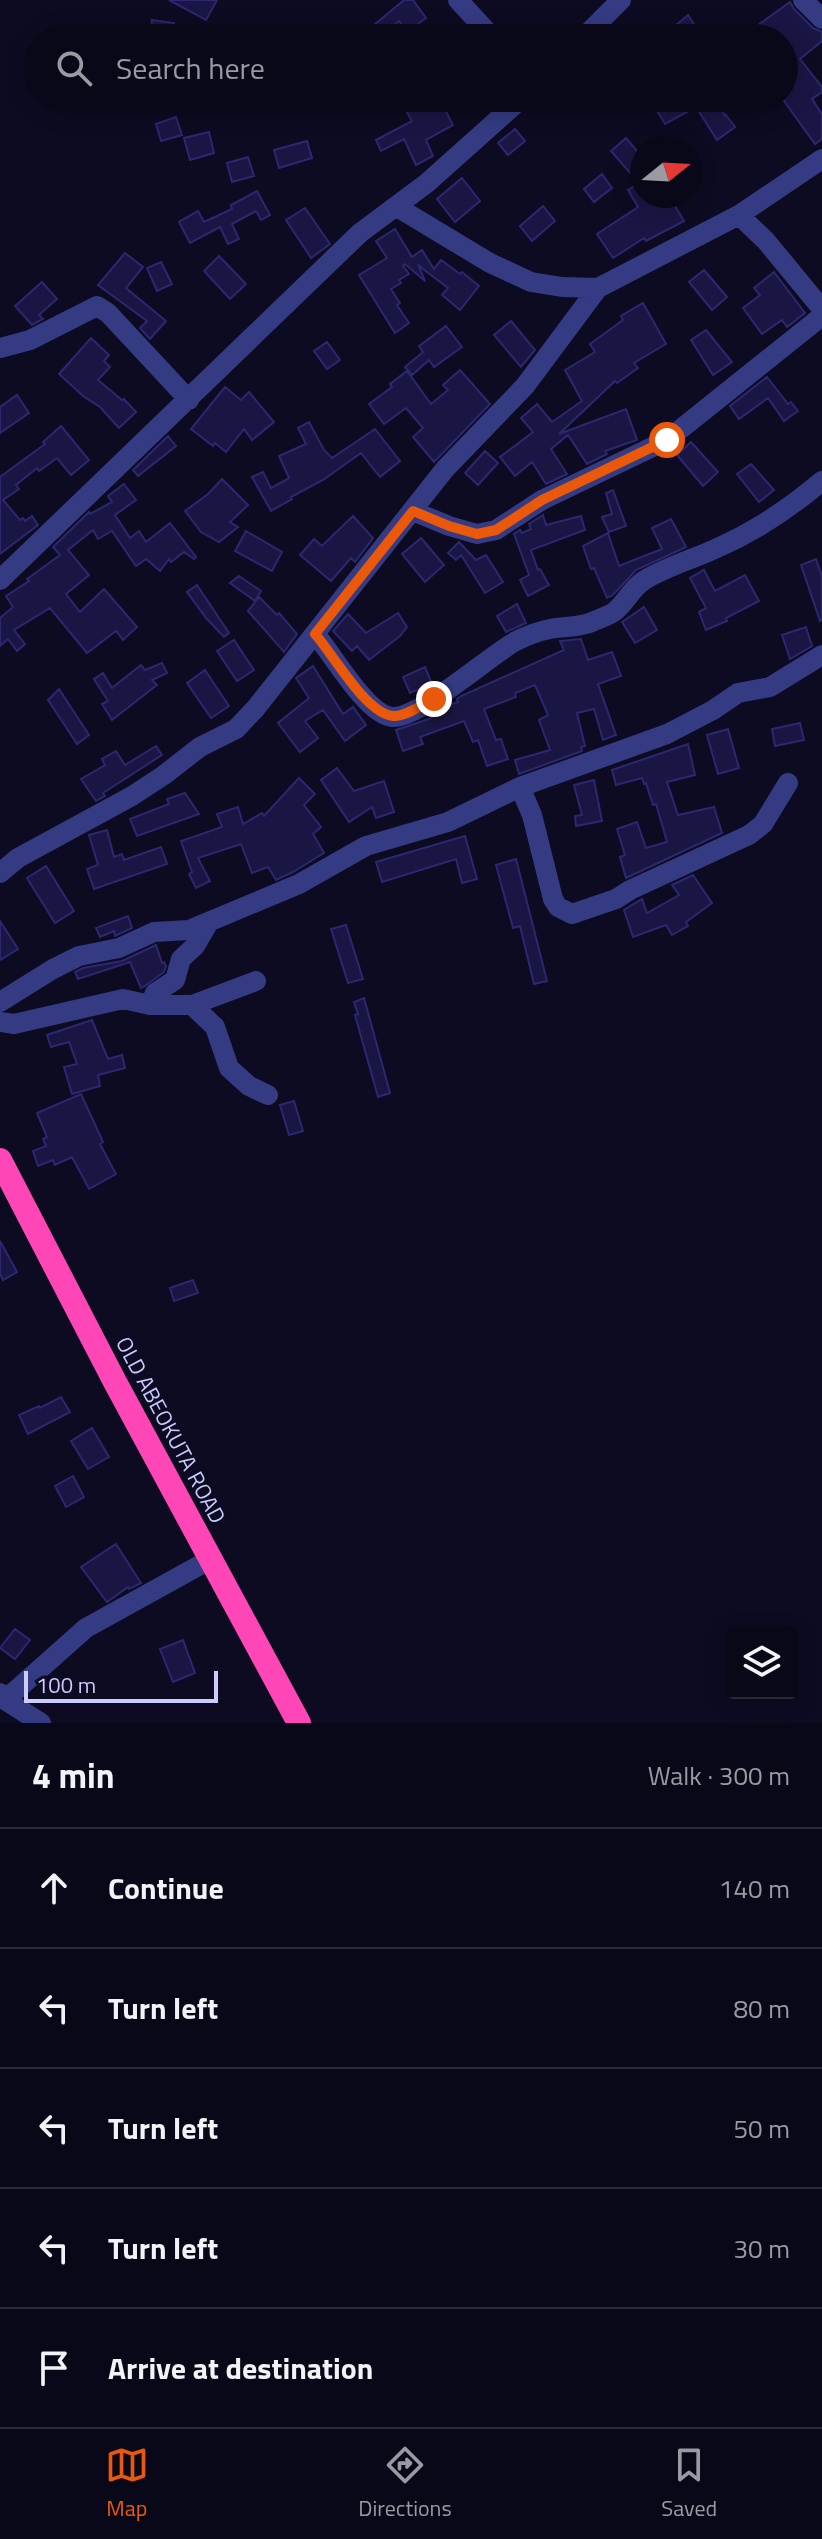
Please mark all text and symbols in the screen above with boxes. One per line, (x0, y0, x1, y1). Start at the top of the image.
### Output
search box (24, 24, 798, 112)
text: Search here (116, 45, 265, 91)
icon: search (52, 46, 96, 90)
north arrow (630, 136, 702, 208)
route start (649, 422, 685, 458)
route end (416, 681, 452, 717)
street label: OLD ABEOKUTA ROAD (107, 1330, 235, 1530)
map controls (726, 1627, 798, 1699)
button: layers (726, 1627, 798, 1699)
scale bar (24, 1667, 218, 1703)
text: 100 m (36, 1668, 96, 1702)
text: 4 min (32, 1749, 115, 1801)
text: Walk · 300 m (648, 1756, 790, 1795)
text: Continue (108, 1865, 224, 1911)
icon: ahead (32, 1866, 76, 1910)
text: 140 m (719, 1869, 790, 1908)
text: Turn left (108, 1985, 218, 2031)
icon: left (32, 1986, 76, 2030)
text: 80 m (733, 1989, 790, 2028)
text: Turn left (108, 2105, 218, 2151)
icon: left (32, 2106, 76, 2150)
text: 50 m (733, 2109, 790, 2148)
text: Turn left (108, 2225, 218, 2271)
icon: left (32, 2226, 76, 2270)
text: 30 m (733, 2229, 790, 2268)
text: Arrive at destination (108, 2345, 373, 2391)
icon: arrive (32, 2346, 76, 2390)
tab: Map (105, 2443, 149, 2525)
tab: Directions (358, 2443, 452, 2525)
tab: Saved (661, 2443, 717, 2525)

